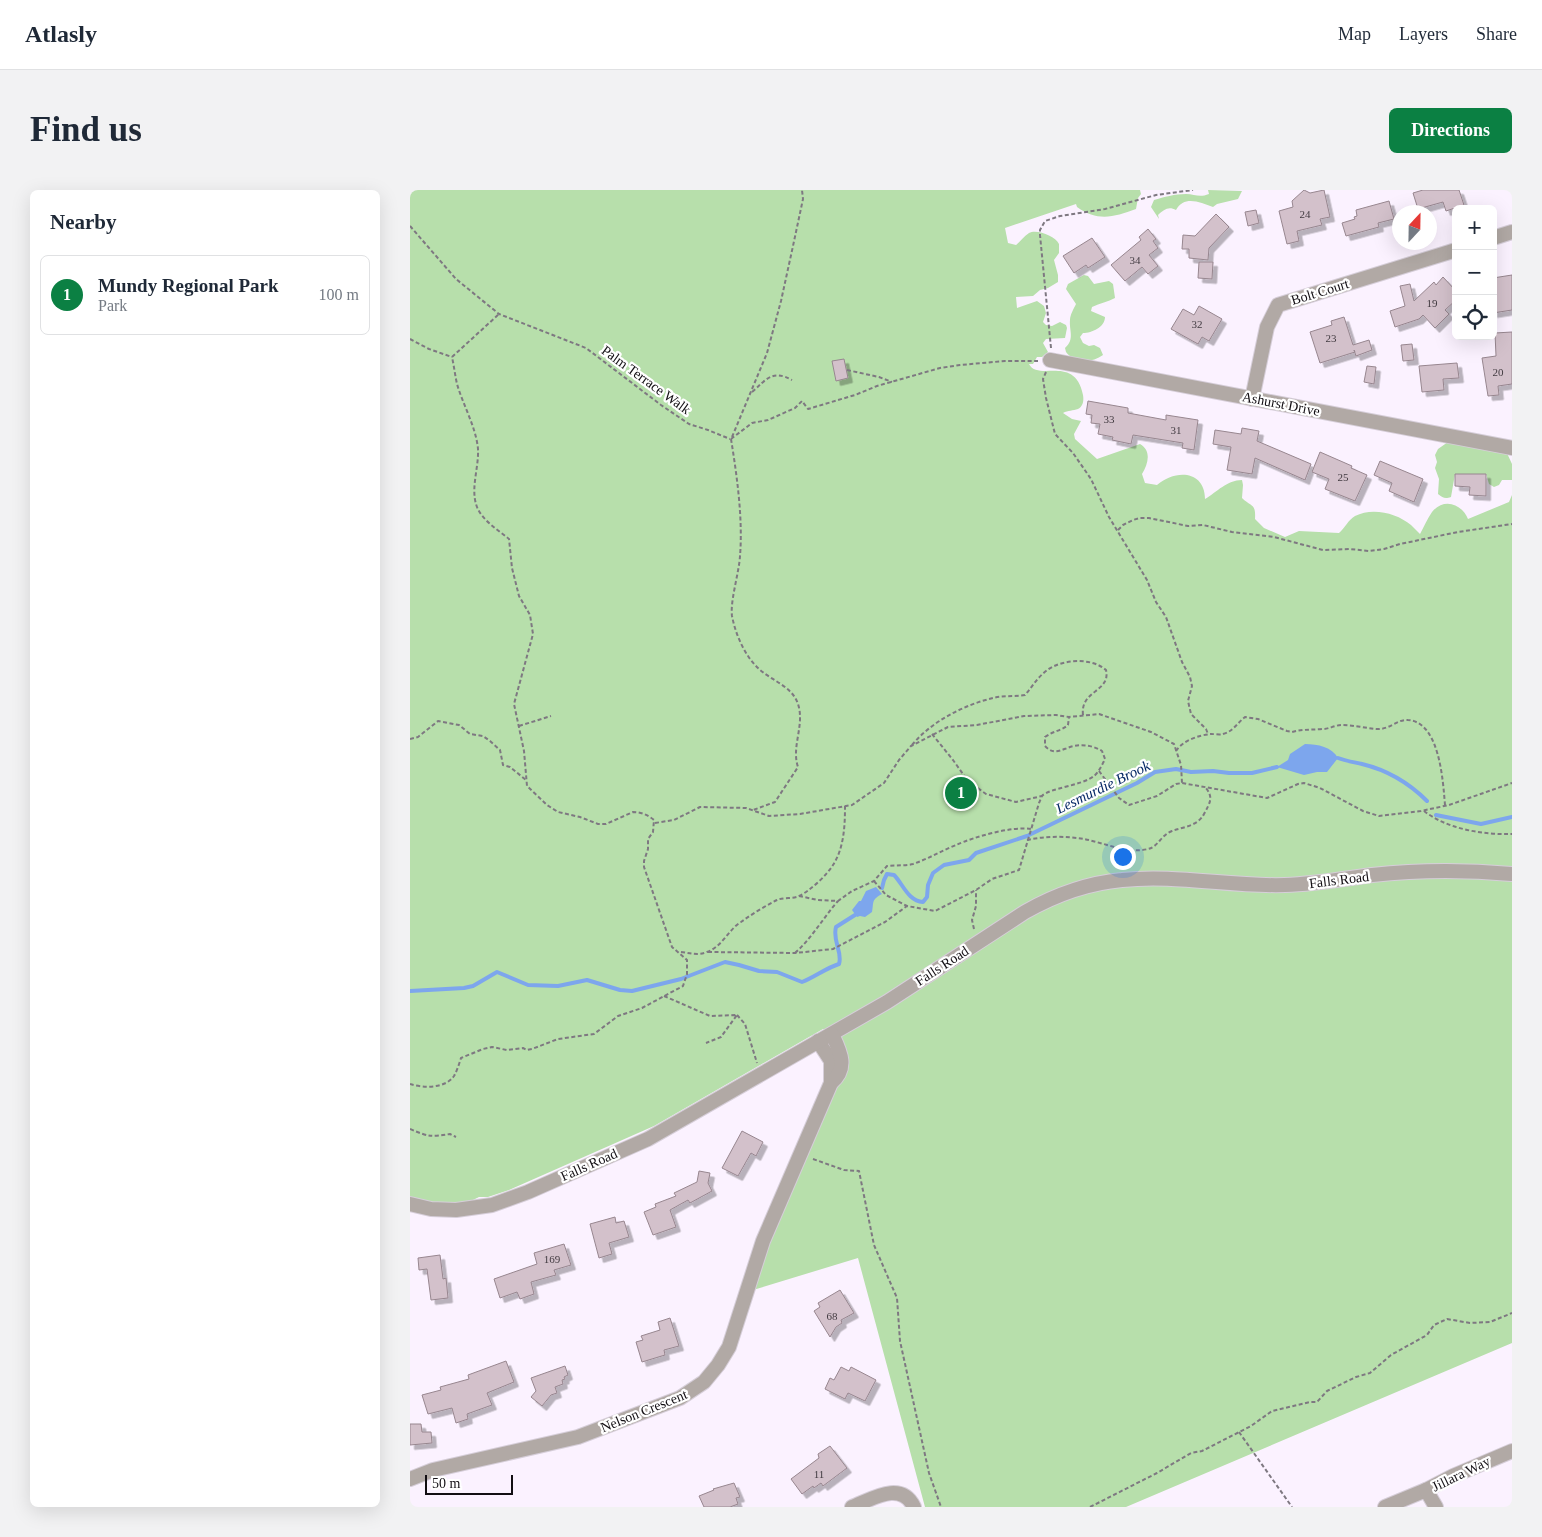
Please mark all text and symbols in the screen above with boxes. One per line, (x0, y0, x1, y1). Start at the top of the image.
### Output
text: Atlasly (25, 21, 97, 47)
text: Map (1338, 24, 1371, 44)
text: Layers (1399, 24, 1448, 44)
text: Share (1476, 24, 1517, 44)
button: Directions (1389, 108, 1512, 153)
text: Find us (30, 110, 142, 149)
north arrow (1392, 205, 1437, 250)
map controls (1452, 205, 1497, 340)
button: + (1452, 205, 1497, 250)
house number: 24 (1300, 208, 1311, 220)
text: Nearby (50, 210, 117, 234)
button: − (1452, 250, 1497, 295)
house number: 34 (1130, 254, 1141, 266)
text: Mundy Regional Park (98, 275, 279, 296)
street label: Bolt Court (1289, 276, 1351, 308)
text: 1 (63, 286, 71, 303)
text: 100 m (319, 286, 359, 303)
button: locate (1452, 295, 1497, 340)
text: Park (98, 297, 127, 314)
house number: 19 (1427, 297, 1438, 309)
house number: 32 (1192, 318, 1203, 330)
house number: 23 (1326, 332, 1337, 344)
street label: Palm Terrace Walk (599, 343, 693, 417)
house number: 20 (1493, 366, 1504, 378)
street label: Ashurst Drive (1241, 389, 1321, 419)
house number: 33 (1104, 413, 1115, 425)
house number: 31 (1171, 424, 1182, 436)
house number: 25 (1338, 471, 1349, 483)
water label: Lesmurdie Brook (1052, 757, 1153, 817)
pin: 1 (945, 774, 977, 812)
your location (1110, 844, 1136, 870)
street label: Falls Road (1308, 869, 1370, 891)
street label: Falls Road (913, 943, 971, 989)
street label: Falls Road (558, 1146, 620, 1184)
house number: 169 (544, 1253, 561, 1265)
house number: 68 (827, 1310, 838, 1322)
street label: Nelson Crescent (598, 1387, 690, 1435)
street label: Jillara Way (1430, 1454, 1492, 1494)
house number: 11 (814, 1468, 824, 1480)
scale bar (425, 1472, 512, 1495)
text: 50 m (432, 1476, 460, 1491)

